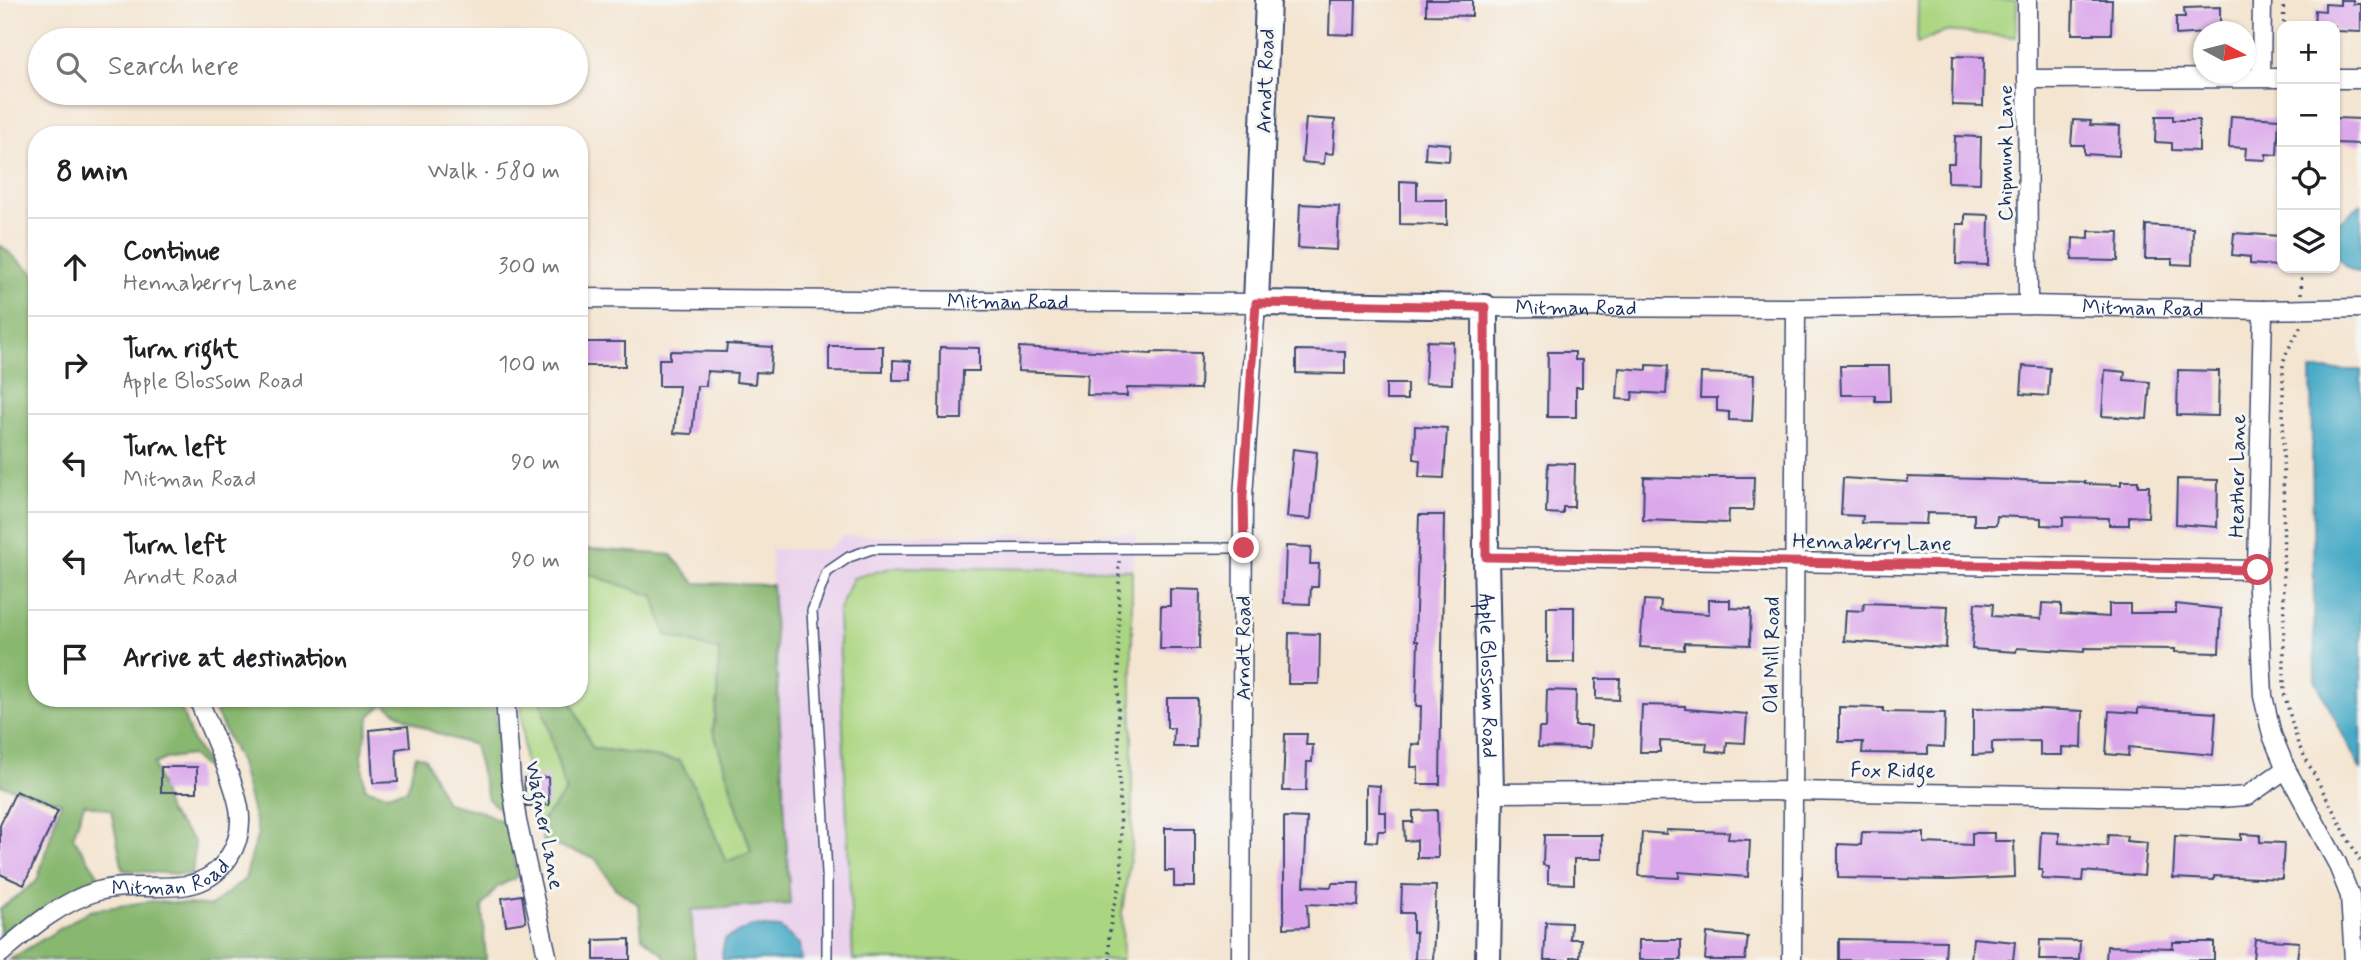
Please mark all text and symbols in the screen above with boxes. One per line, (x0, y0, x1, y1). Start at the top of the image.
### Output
north arrow (2193, 21, 2256, 84)
map controls (2277, 21, 2340, 273)
button: + (2277, 21, 2340, 84)
search box (28, 28, 588, 105)
street label: Arndt Road (1250, 28, 1282, 134)
icon: search (52, 48, 90, 86)
text: Search here (108, 50, 239, 84)
button: − (2277, 84, 2340, 147)
street label: Chipmunk Lane (1992, 85, 2020, 221)
button: locate (2277, 147, 2340, 210)
text: 8 min (56, 152, 129, 191)
text: Walk · 580 m (428, 157, 560, 187)
button: layers (2277, 210, 2340, 273)
text: Continue (123, 235, 220, 269)
icon: ahead (56, 248, 94, 286)
text: 300 m (498, 252, 560, 282)
text: Hennaberry Lane (123, 269, 297, 299)
street label: Mitman Road (947, 288, 1069, 317)
street label: Mitman Road (2082, 293, 2204, 324)
street label: Mitman Road (1515, 294, 1637, 322)
text: Turn right (123, 333, 239, 367)
icon: right (56, 346, 94, 384)
text: 100 m (498, 350, 560, 380)
text: Apple Blossom Road (123, 367, 303, 397)
street label: Heather Lane (2223, 414, 2253, 538)
text: Turn left (123, 431, 227, 465)
icon: left (56, 444, 94, 482)
text: 90 m (511, 448, 560, 478)
text: Mitman Road (123, 465, 256, 495)
street label: Hennaberry Lane (1792, 528, 1952, 558)
text: Turn left (123, 529, 227, 563)
route end (1228, 532, 1259, 563)
icon: left (56, 542, 94, 580)
text: 90 m (511, 546, 560, 576)
route start (2242, 554, 2273, 585)
text: Arndt Road (123, 563, 238, 593)
street label: Apple Blossom Road (1471, 593, 1503, 758)
street label: Arndt Road (1230, 596, 1258, 700)
street label: Old Mill Road (1757, 596, 1787, 714)
icon: arrive (56, 640, 94, 678)
text: Arrive at destination (123, 642, 347, 676)
street label: Fox Ridge (1850, 756, 1936, 788)
street label: Wagner Lane (516, 759, 570, 892)
street label: Mitman Road (111, 853, 237, 903)

